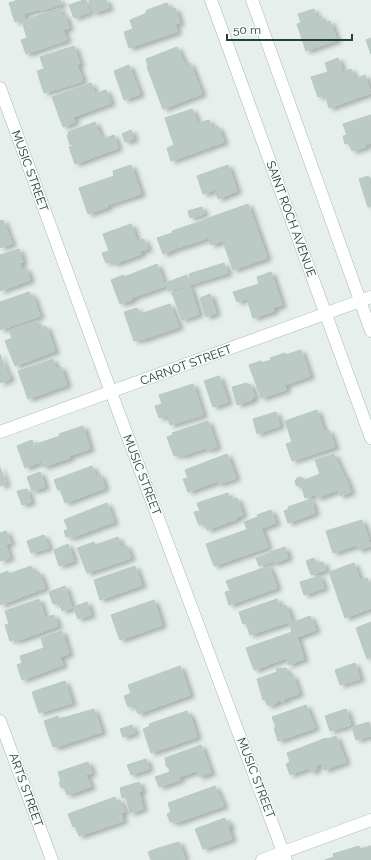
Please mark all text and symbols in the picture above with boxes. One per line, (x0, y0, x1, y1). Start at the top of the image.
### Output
scale bar (227, 16, 352, 42)
text: 50 m (233, 23, 261, 37)
street label: MUSIC STREET (9, 128, 51, 214)
street label: SAINT ROCH AVENUE (263, 159, 319, 279)
street label: CARNOT STREET (138, 342, 234, 388)
street label: MUSIC STREET (120, 433, 164, 518)
street label: MUSIC STREET (234, 736, 278, 821)
street label: ARTS STREET (6, 751, 46, 830)

